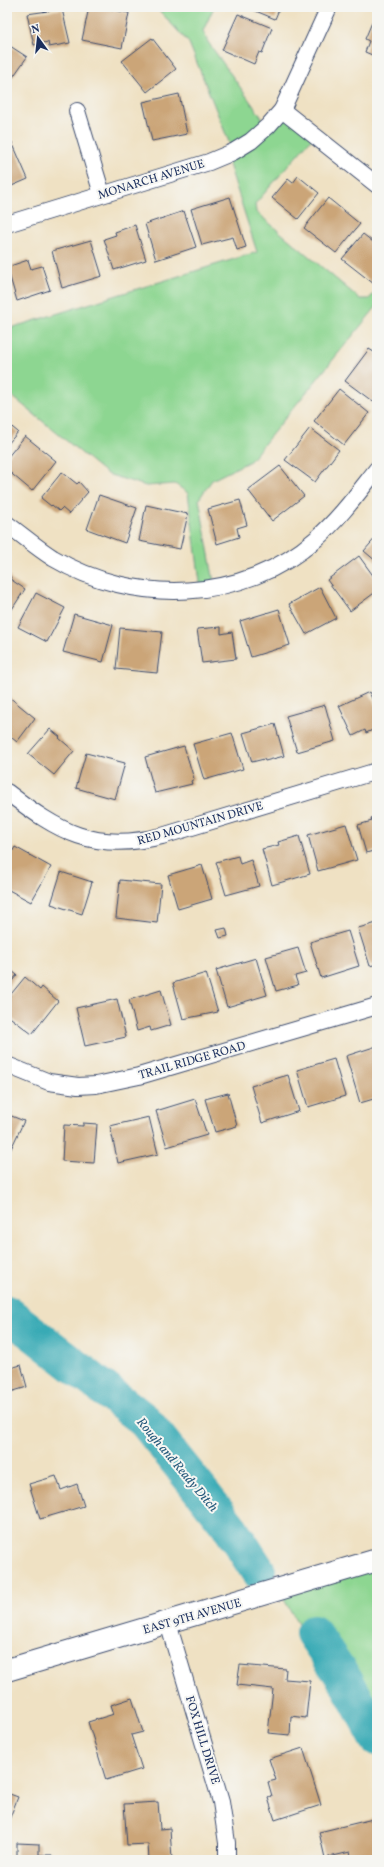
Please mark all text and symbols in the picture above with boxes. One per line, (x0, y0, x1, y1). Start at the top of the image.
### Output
north arrow (18, 18, 58, 58)
text: N (30, 22, 42, 38)
street label: MONARCH AVENUE (96, 156, 207, 204)
street label: RED MOUNTAIN DRIVE (135, 798, 265, 850)
street label: TRAIL RIDGE ROAD (137, 1038, 248, 1084)
water label: Rough and Ready Ditch (132, 1414, 222, 1517)
street label: EAST 9TH AVENUE (141, 1595, 243, 1639)
street label: FOX HILL DRIVE (181, 1694, 223, 1786)

